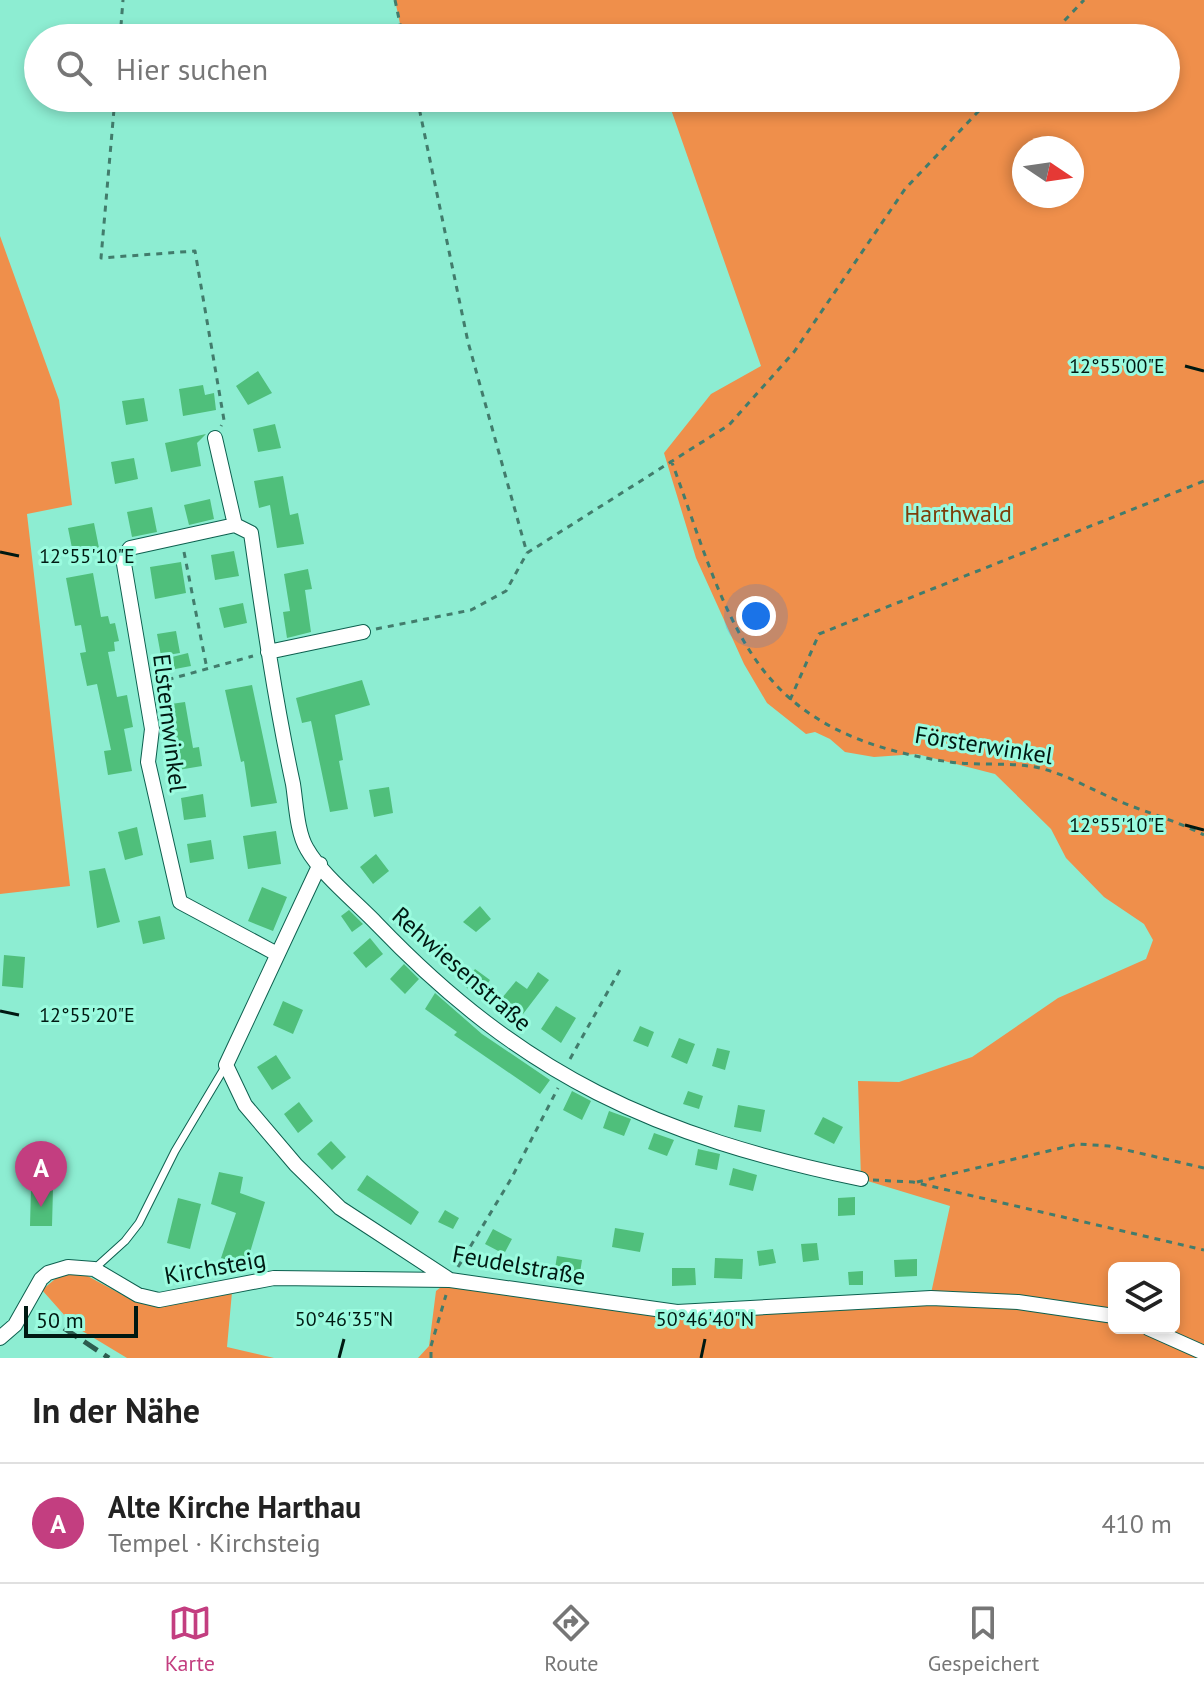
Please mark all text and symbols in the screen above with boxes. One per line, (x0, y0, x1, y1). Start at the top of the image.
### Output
search box (24, 24, 1180, 112)
icon: search (52, 46, 96, 90)
text: Hier suchen (116, 49, 268, 88)
north arrow (1012, 136, 1084, 208)
text: 12°55'00"E (1069, 353, 1165, 379)
park label: Harthwald (904, 498, 1012, 529)
text: 12°55'10"E (39, 543, 135, 569)
your location (736, 596, 776, 636)
street label: Elsternwinkel (146, 652, 194, 794)
street label: Försterwinkel (913, 719, 1055, 771)
text: 12°55'10"E (1069, 812, 1165, 838)
street label: Rehwiesenstraße (386, 900, 538, 1038)
text: 12°55'20"E (39, 1002, 135, 1028)
pin: A (15, 1141, 67, 1207)
street label: Feudelstraße (450, 1238, 588, 1292)
street label: Kirchsteig (162, 1243, 268, 1291)
map controls (1108, 1262, 1180, 1334)
button: layers (1108, 1262, 1180, 1334)
scale bar (24, 1302, 138, 1338)
text: 50 m (36, 1306, 84, 1334)
text: 50°46'35"N (295, 1306, 393, 1332)
text: 50°46'40"N (656, 1306, 754, 1332)
text: In der Nähe (32, 1388, 200, 1432)
text: Alte Kirche Harthau (108, 1487, 361, 1526)
text: A (50, 1507, 66, 1540)
text: 410 m (1101, 1507, 1172, 1540)
text: Tempel · Kirchsteig (108, 1526, 320, 1559)
tab: Karte (165, 1601, 215, 1677)
tab: Route (544, 1601, 598, 1677)
tab: Gespeichert (928, 1601, 1039, 1677)

